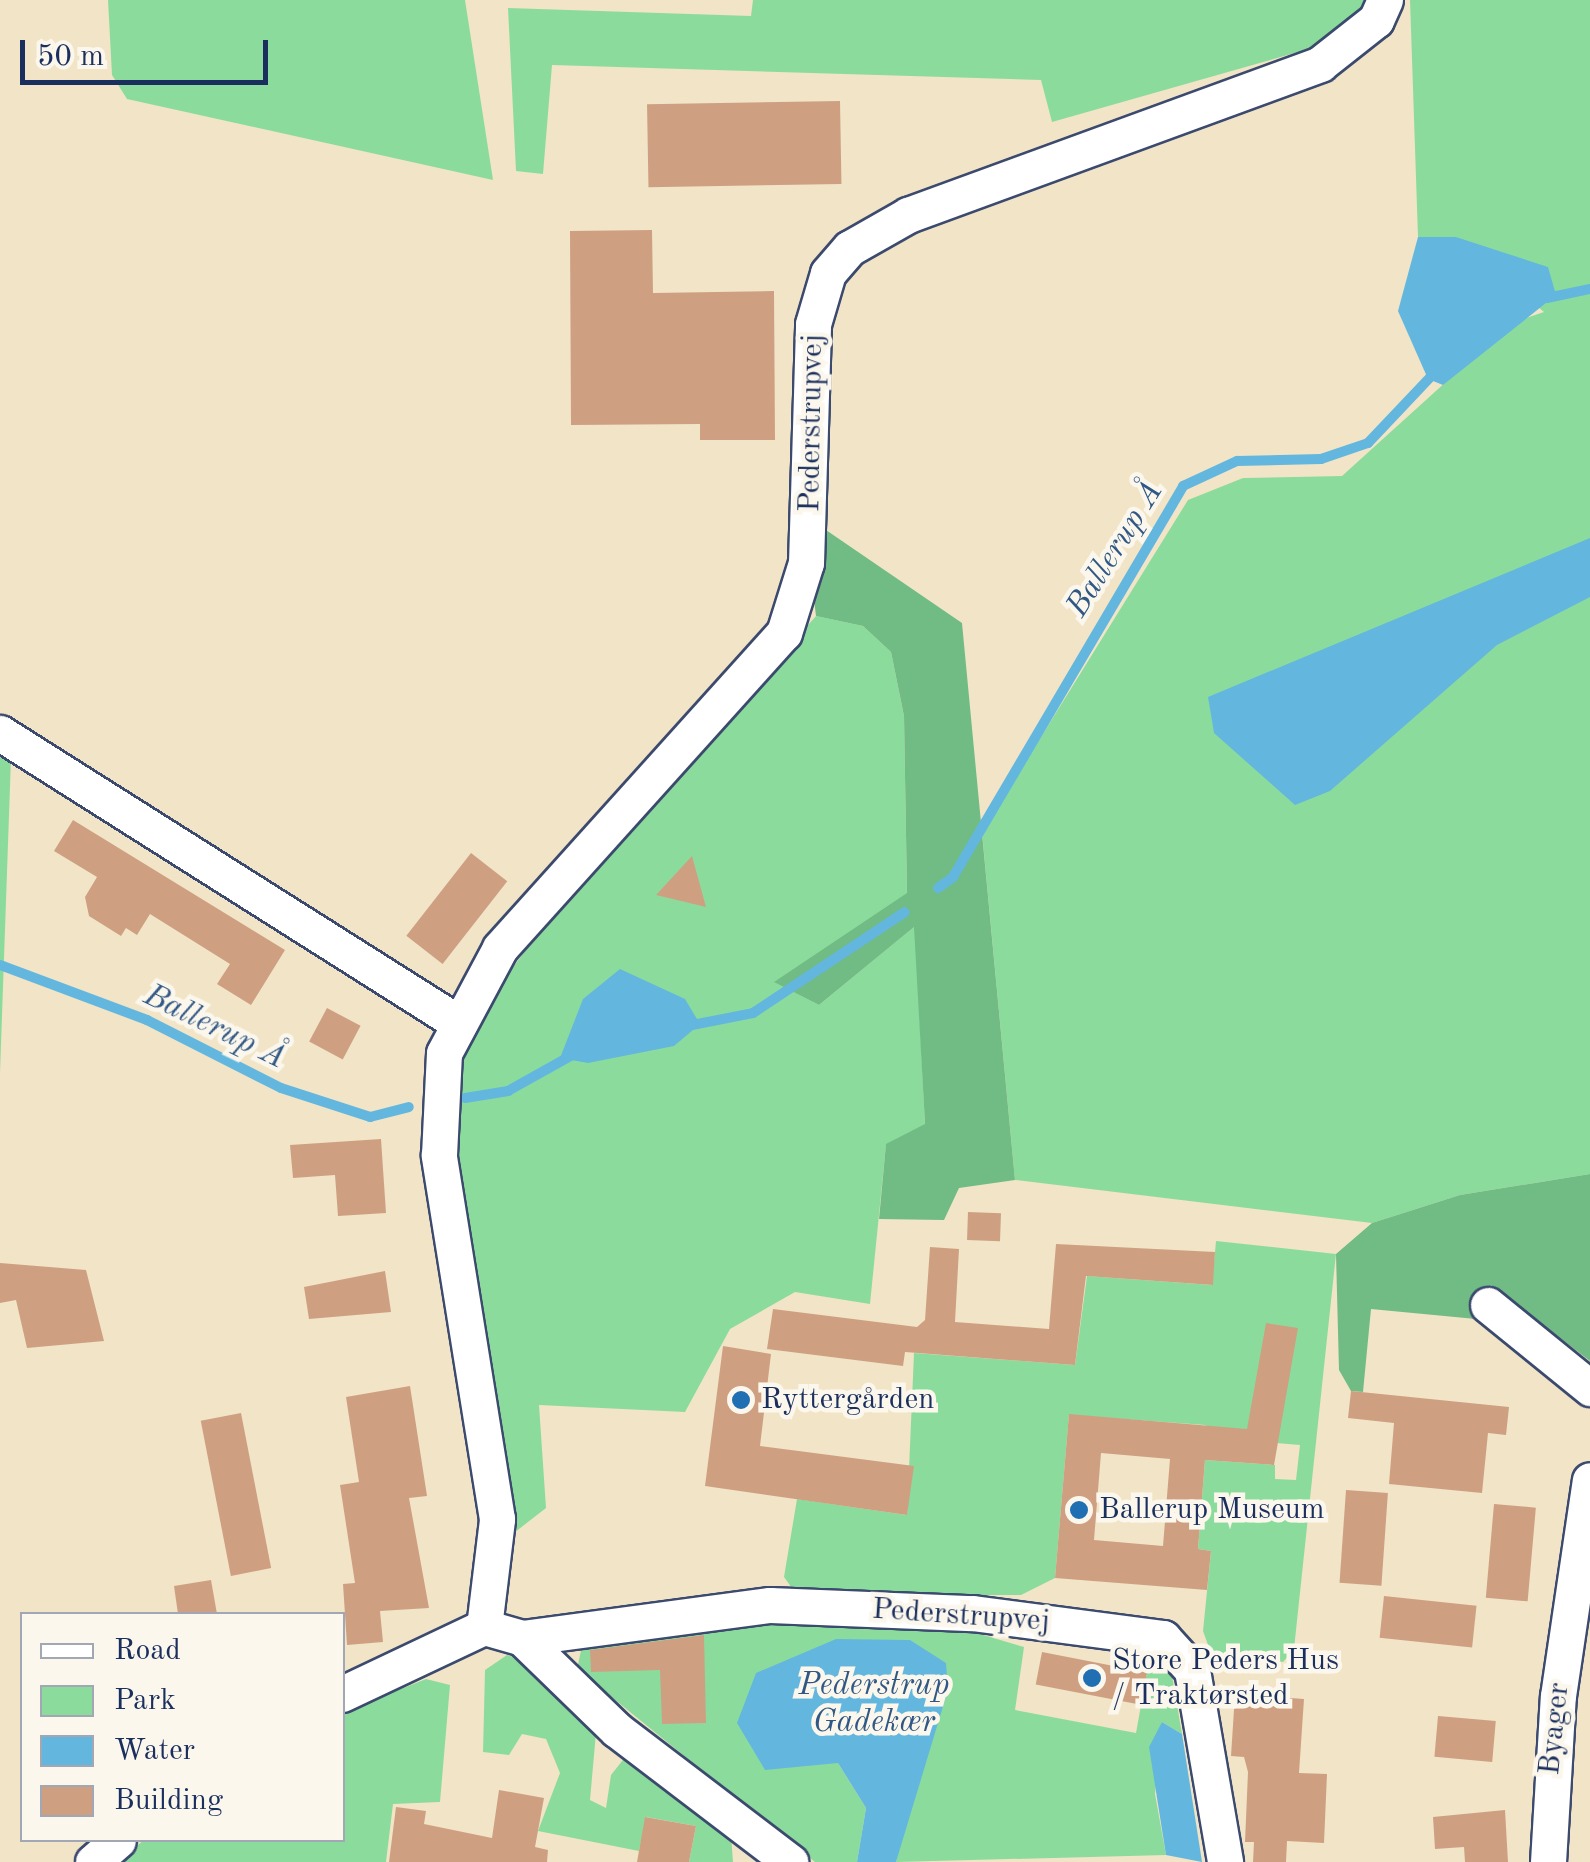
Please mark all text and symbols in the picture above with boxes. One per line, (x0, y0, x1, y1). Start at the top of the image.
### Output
scale bar (25, 20, 272, 82)
text: 50 m (37, 42, 104, 72)
street label: Pederstrupvej (792, 334, 832, 512)
water label: Ballerup Å (1059, 475, 1173, 625)
water label: Ballerup Å (137, 977, 291, 1079)
place label: Ryttergården (761, 1382, 934, 1418)
marker: Ryttergården (730, 1389, 752, 1411)
place label: Ballerup Museum (1099, 1492, 1325, 1528)
marker: Ballerup Museum (1068, 1499, 1090, 1521)
street label: Pederstrupvej (871, 1592, 1051, 1640)
legend (20, 1612, 345, 1842)
text: Road (114, 1636, 181, 1666)
place label: Store Peders Hus / Traktørsted (1112, 1643, 1339, 1714)
marker: Store Peders Hus / Traktørsted (1081, 1667, 1103, 1689)
water label: Pederstrup Gadekær (799, 1668, 949, 1743)
street label: Byager (1532, 1681, 1578, 1777)
text: Park (114, 1686, 176, 1716)
text: Water (114, 1736, 195, 1766)
text: Building (114, 1786, 223, 1816)

